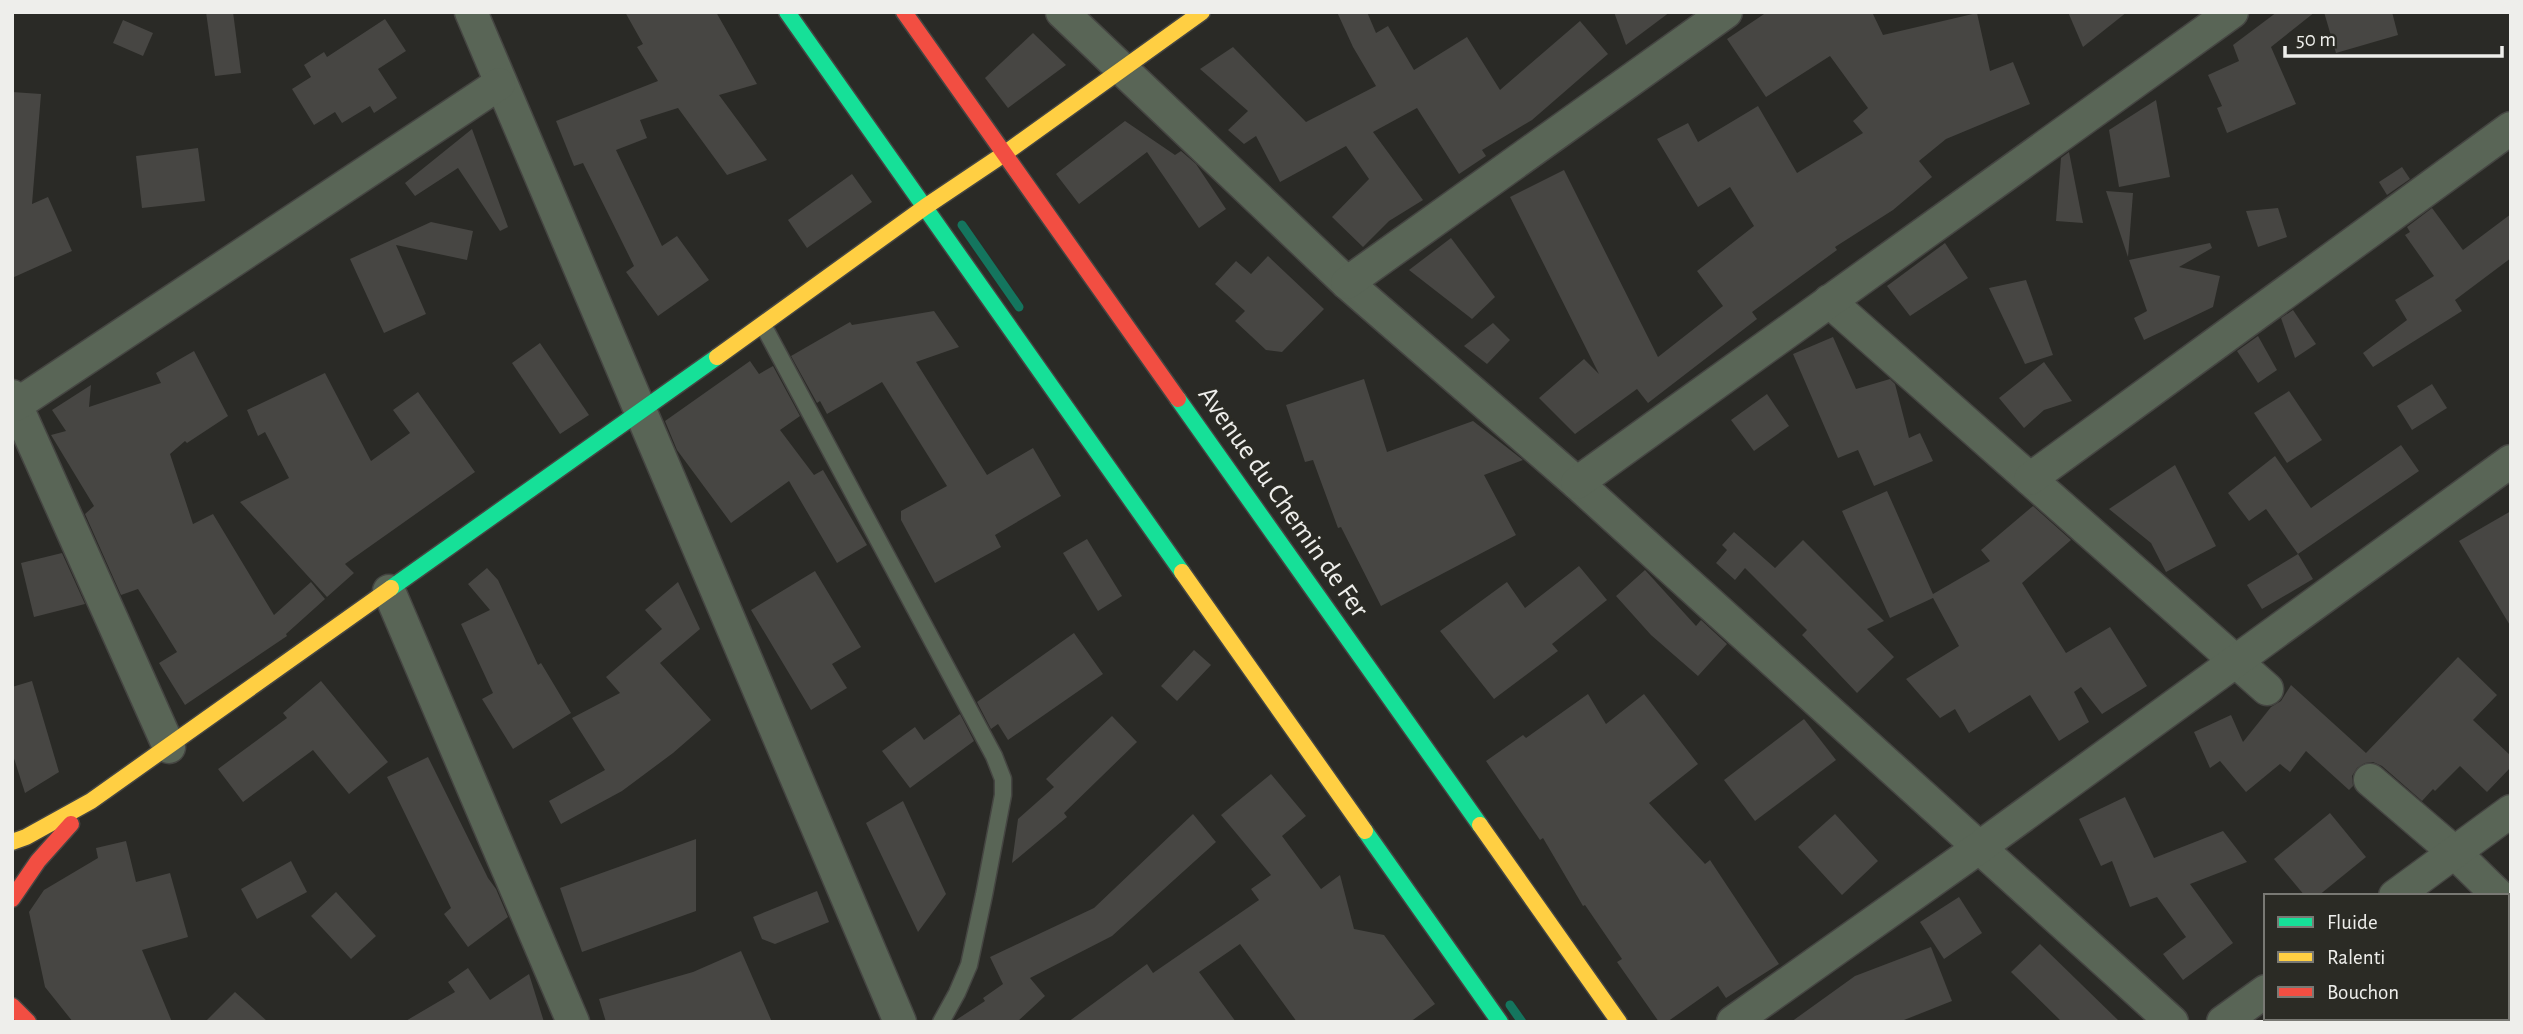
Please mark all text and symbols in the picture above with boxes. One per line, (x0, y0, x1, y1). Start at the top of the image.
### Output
scale bar (2285, 14, 2502, 58)
text: 50 m (2296, 29, 2336, 50)
street label: Avenue du Chemin de Fer (1193, 381, 1373, 623)
legend (2264, 894, 2509, 1020)
text: Fluide (2327, 912, 2378, 933)
text: Ralenti (2327, 947, 2385, 968)
text: Bouchon (2327, 982, 2399, 1003)

